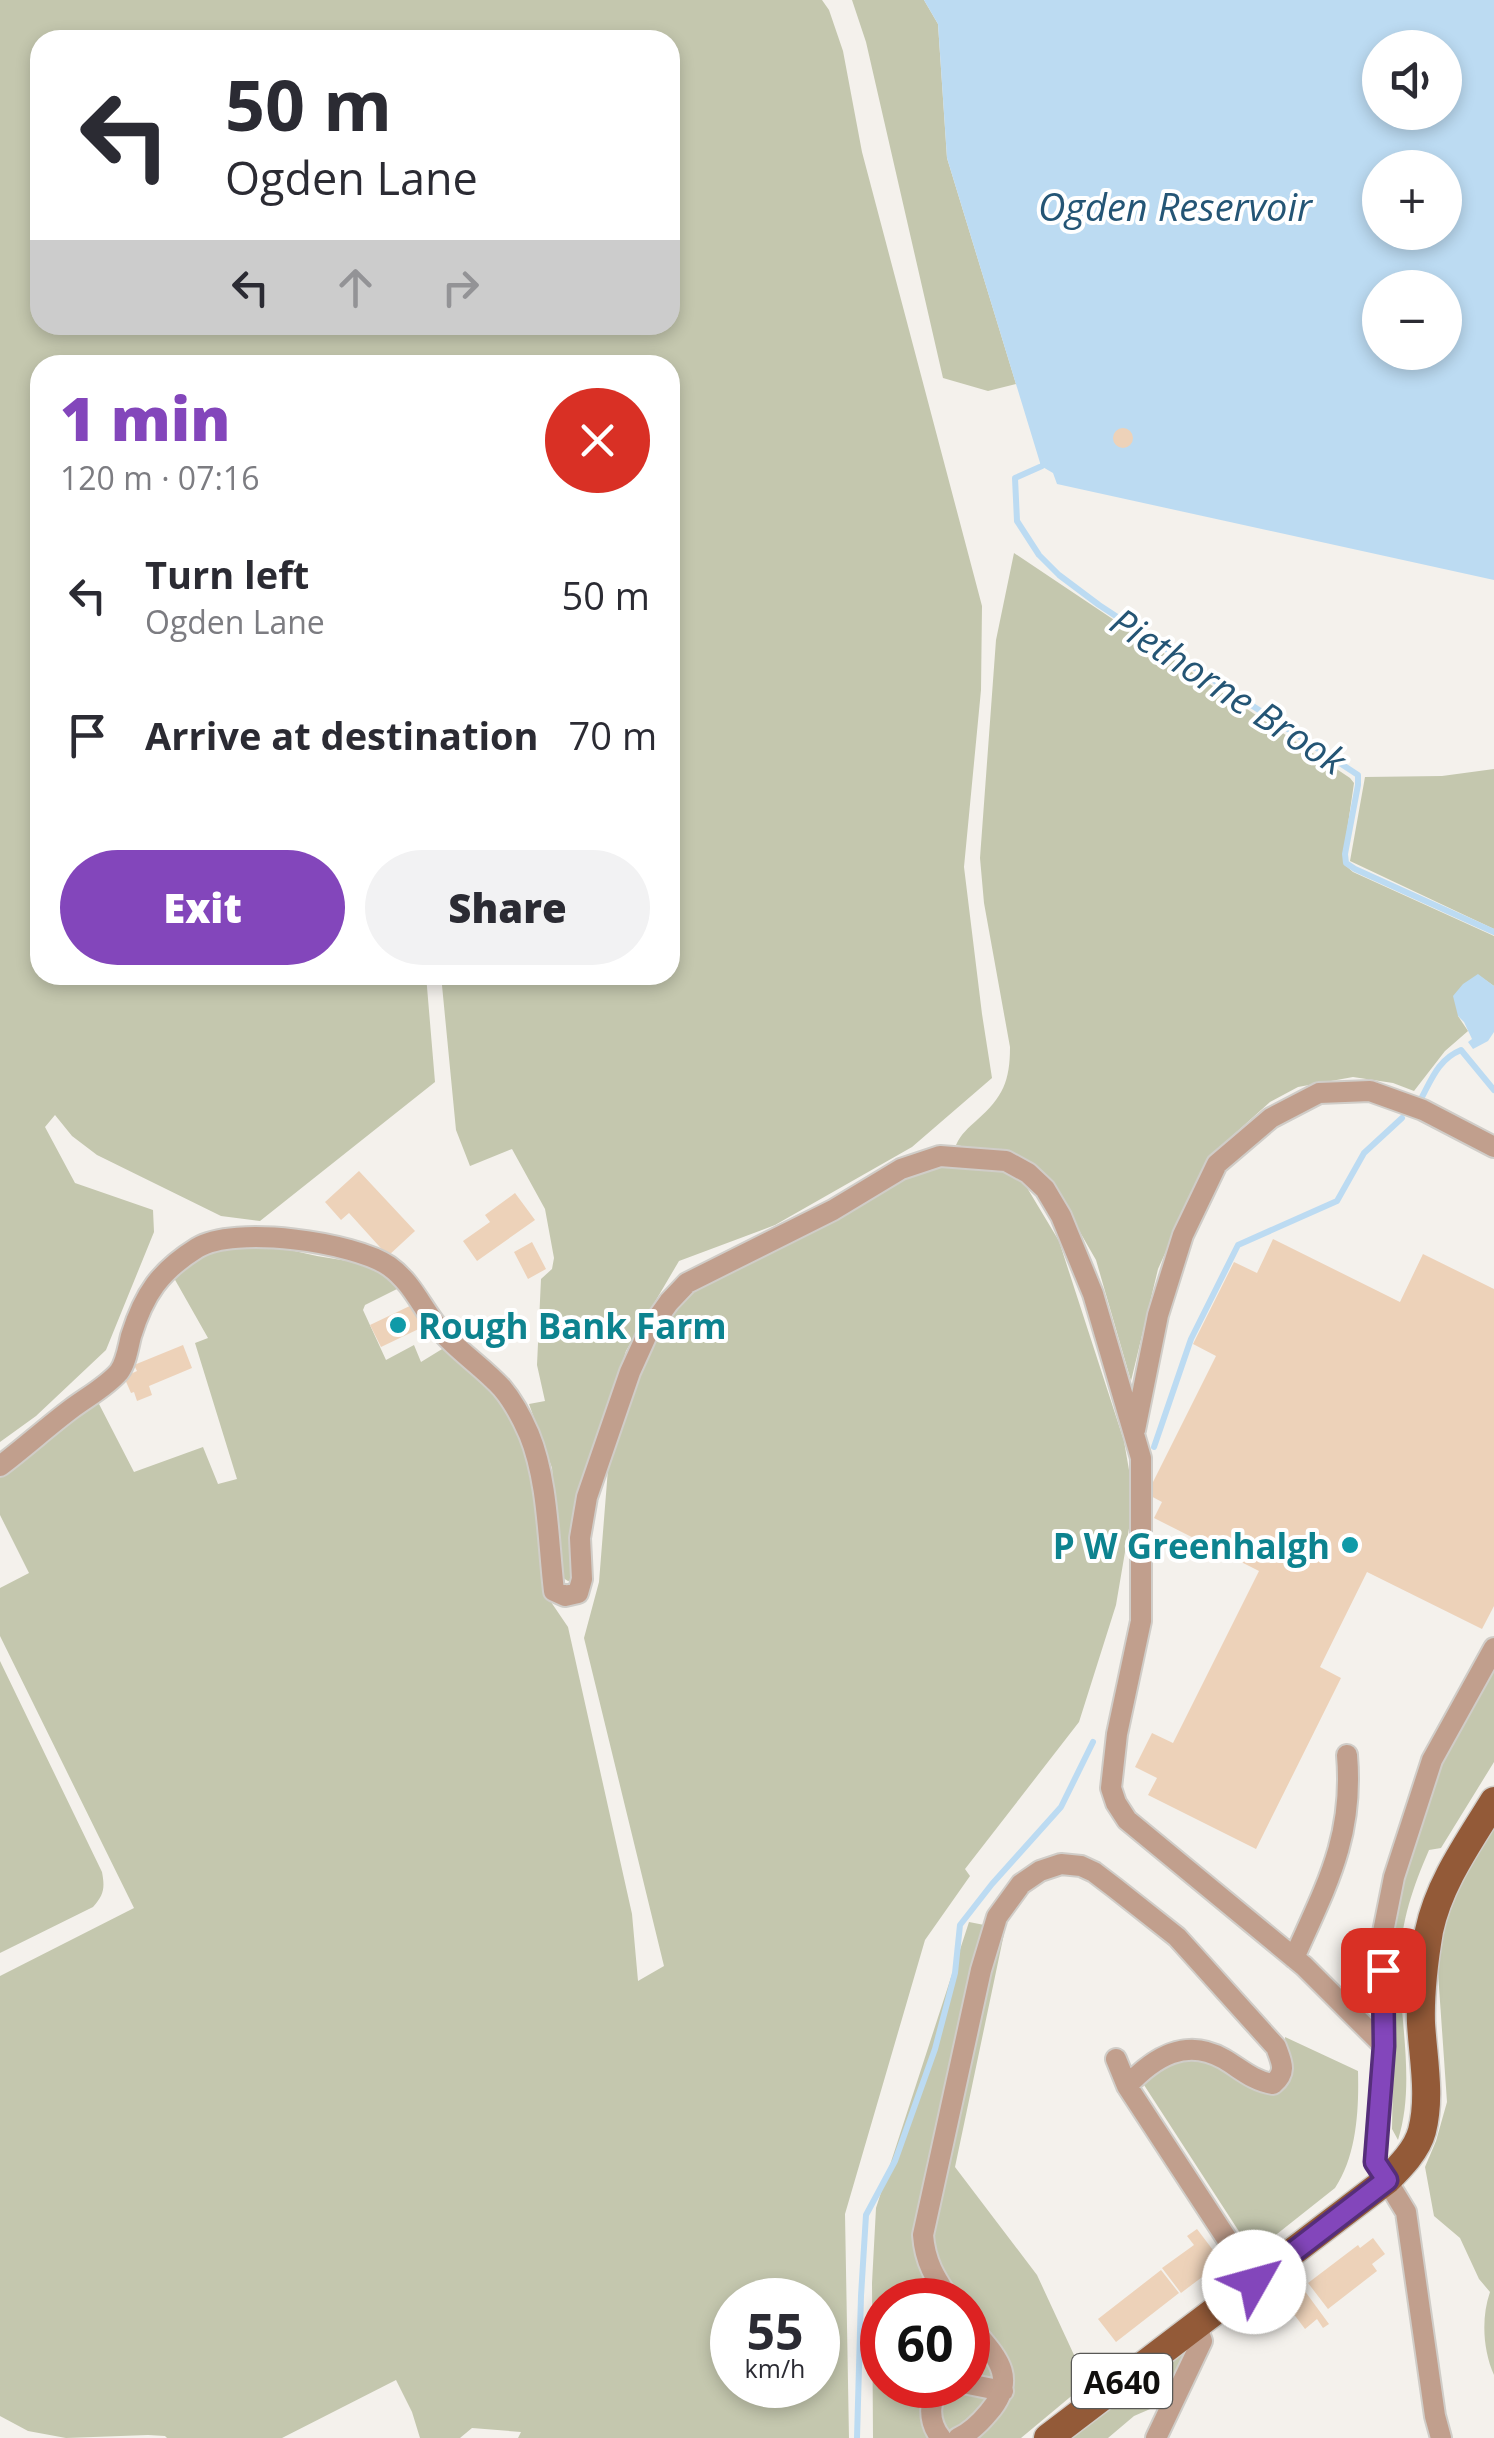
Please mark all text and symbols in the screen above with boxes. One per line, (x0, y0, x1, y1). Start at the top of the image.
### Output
map controls (1362, 30, 1462, 370)
button: sound (1362, 30, 1462, 130)
text: 50 m (225, 56, 392, 152)
icon: left (60, 70, 190, 200)
text: Ogden Lane (225, 147, 478, 208)
button: + (1362, 150, 1462, 250)
water label: Ogden Reservoir (1038, 180, 1314, 232)
icon: left (223, 260, 278, 315)
icon: ahead (328, 260, 383, 315)
icon: right (433, 260, 488, 315)
button: − (1362, 270, 1462, 370)
text: 1 min (60, 377, 230, 459)
button: close (545, 388, 650, 493)
text: 120 m · 07:16 (60, 456, 259, 499)
text: Turn left (145, 548, 309, 600)
icon: left (60, 568, 115, 623)
text: 50 m (561, 569, 650, 621)
water label: Piethorne Brook (1101, 594, 1358, 786)
text: Ogden Lane (145, 600, 325, 643)
icon: arrive (60, 708, 115, 763)
text: Arrive at destination (145, 709, 539, 761)
text: 70 m (569, 709, 657, 761)
button: Exit (60, 850, 345, 965)
button: Share (365, 850, 650, 965)
place label: Rough Bank Farm (418, 1302, 727, 1349)
marker: Rough Bank Farm (387, 1314, 409, 1336)
place label: P W Greenhalgh (1053, 1522, 1330, 1569)
marker: P W Greenhalgh (1339, 1534, 1361, 1556)
pin (1341, 1928, 1426, 2013)
icon: arrive (1356, 1943, 1411, 1998)
position arrow (1202, 2230, 1306, 2334)
speed limit sign: 60 (860, 2278, 990, 2408)
text: 55 (746, 2297, 804, 2365)
text: km/h (745, 2351, 805, 2385)
road number: A640 (1072, 2354, 1172, 2408)

